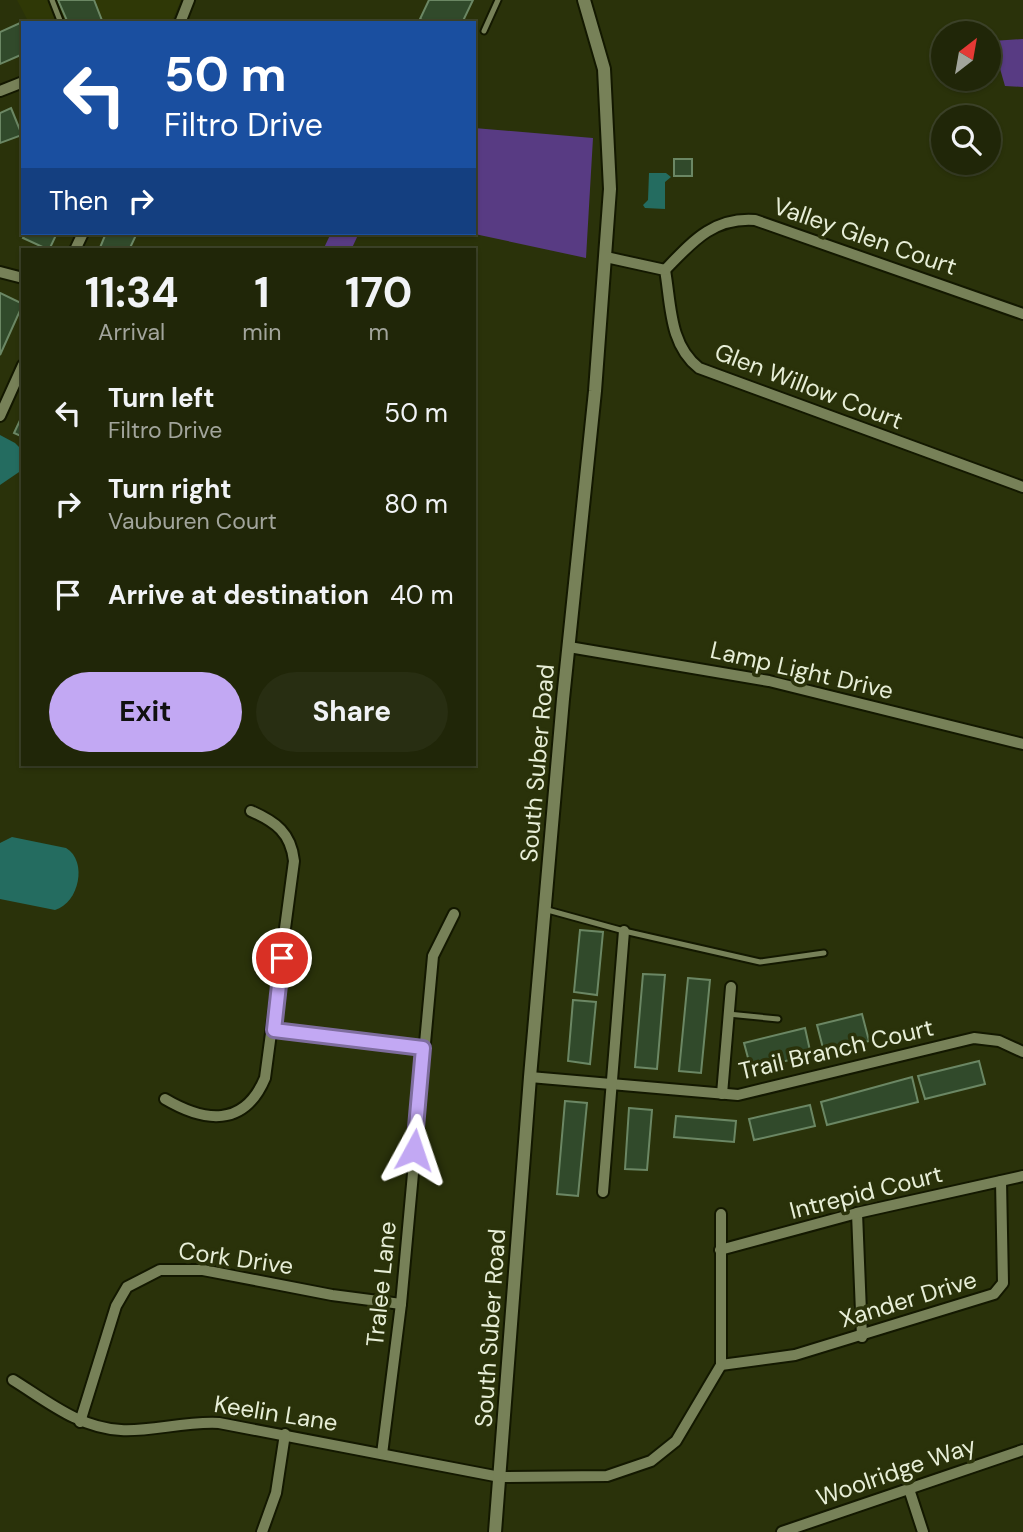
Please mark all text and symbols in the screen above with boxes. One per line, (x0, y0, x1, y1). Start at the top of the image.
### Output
north arrow (931, 21, 1001, 91)
map controls (931, 21, 1001, 175)
text: 50 m (164, 42, 287, 106)
icon: left (49, 49, 140, 140)
text: Filtro Drive (164, 104, 323, 146)
button: search (931, 105, 1001, 175)
icon: right (122, 182, 160, 220)
text: Then (49, 184, 108, 218)
street label: Valley Glen Court (769, 190, 961, 282)
text: 11:34 (85, 265, 179, 320)
text: 1 (254, 265, 269, 320)
text: 170 (345, 265, 412, 320)
text: Arrival (98, 317, 165, 347)
text: min (242, 317, 281, 347)
text: m (368, 317, 389, 347)
street label: Glen Willow Court (711, 336, 907, 436)
text: Turn left (108, 381, 215, 415)
icon: left (49, 394, 87, 432)
text: 50 m (384, 396, 448, 430)
text: Filtro Drive (108, 415, 222, 445)
text: Turn right (108, 472, 232, 506)
icon: right (49, 485, 87, 523)
text: 80 m (384, 487, 448, 521)
text: Vauburen Court (108, 506, 277, 536)
icon: arrive (49, 576, 87, 614)
text: Arrive at destination (108, 578, 369, 612)
text: 40 m (390, 578, 454, 612)
street label: Lamp Light Drive (708, 634, 896, 706)
street label: South Suber Road (513, 663, 561, 863)
button: Exit (49, 672, 242, 752)
button: Share (256, 672, 448, 752)
pin (252, 928, 312, 988)
icon: arrive (263, 939, 301, 977)
street label: Trail Branch Court (736, 1012, 936, 1086)
position arrow (377, 1113, 451, 1187)
street label: Intrepid Court (786, 1158, 946, 1226)
street label: Tralee Lane (359, 1220, 403, 1348)
street label: South Suber Road (468, 1228, 512, 1428)
street label: Cork Drive (177, 1235, 295, 1281)
street label: Xander Drive (836, 1263, 980, 1335)
street label: Keelin Lane (212, 1388, 340, 1438)
street label: Woolridge Way (812, 1429, 980, 1513)

